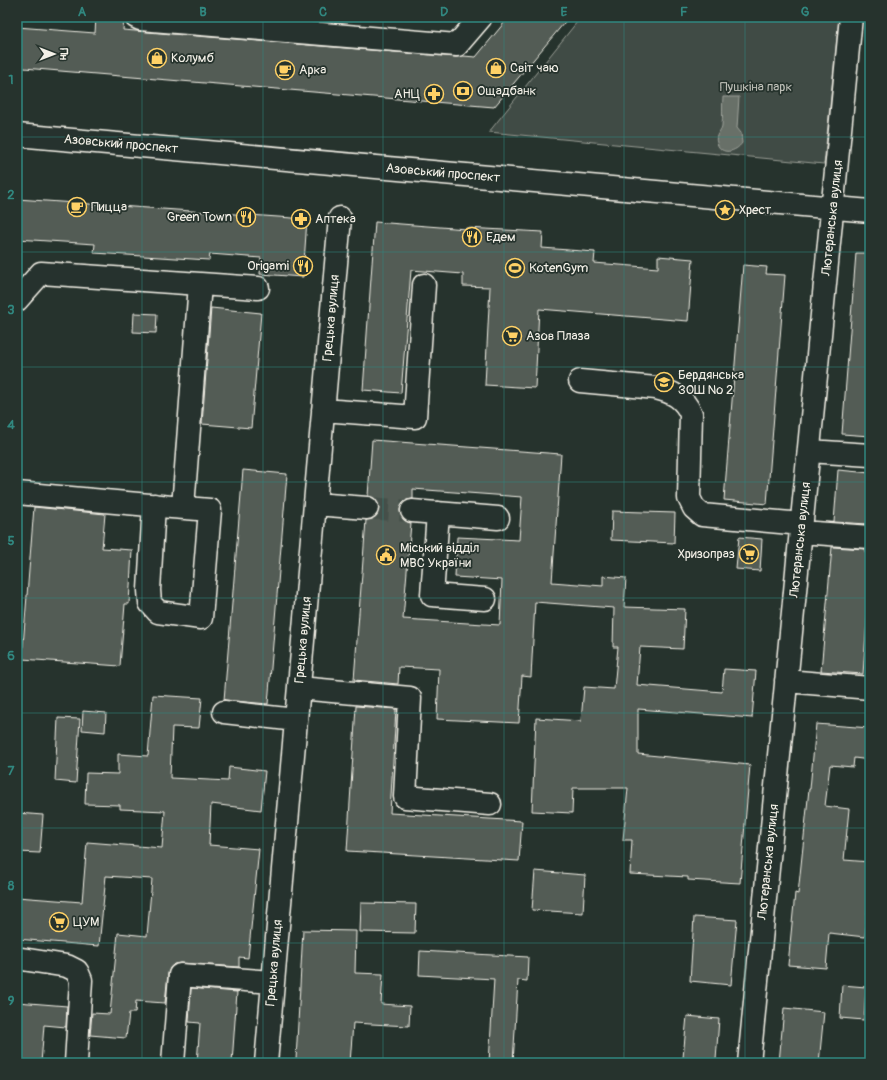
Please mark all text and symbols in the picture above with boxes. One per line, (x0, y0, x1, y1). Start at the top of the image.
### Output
text: A (78, 4, 87, 20)
text: B (199, 4, 207, 20)
text: C (319, 4, 327, 20)
text: D (440, 4, 448, 20)
text: E (561, 4, 568, 20)
text: F (680, 4, 688, 20)
text: G (801, 4, 810, 20)
north arrow (34, 34, 74, 74)
shop icon: Колумб (146, 47, 168, 69)
text: Пн (57, 48, 70, 61)
place label: Колумб (171, 50, 214, 66)
shop icon: Світ чаю (485, 57, 507, 79)
cafe icon: Арка (274, 59, 296, 81)
place label: Світ чаю (510, 60, 559, 76)
place label: Арка (299, 62, 326, 78)
text: 1 (8, 72, 14, 88)
park label: Пушкіна парк (720, 79, 793, 95)
bank icon: Ощадбанк (452, 80, 474, 102)
pharmacy icon: АНЦ (423, 83, 445, 105)
place label: Ощадбанк (477, 83, 537, 99)
place label: АНЦ (394, 86, 420, 102)
street label: Азовський проспект (63, 131, 179, 157)
street label: Лютеранська вулиця (818, 159, 846, 278)
street label: Азовський проспект (385, 160, 501, 186)
text: 2 (7, 187, 15, 203)
cafe icon: Пицца (66, 196, 88, 218)
place label: Пицца (91, 199, 127, 215)
place icon: Хрест (714, 199, 736, 221)
place label: Хрест (739, 202, 772, 218)
restaurant icon: Green Town (235, 206, 257, 228)
pharmacy icon: Аптека (290, 208, 312, 230)
place label: Green Town (167, 209, 232, 225)
place label: Аптека (315, 211, 356, 227)
restaurant icon: Едем (461, 226, 483, 248)
place label: Едем (486, 229, 516, 245)
restaurant icon: Origami (292, 255, 314, 277)
sports icon: KotenGym (504, 257, 526, 279)
place label: Origami (247, 258, 289, 274)
place label: KotenGym (529, 260, 588, 276)
street label: Грецька вулиця (319, 274, 343, 362)
text: 3 (7, 302, 15, 318)
supermarket icon: Азов Плаза (501, 325, 523, 347)
place label: Азов Плаза (526, 328, 590, 344)
place label: Бердянська ЗОШ № 2 (678, 367, 744, 398)
school or university icon: Бердянська ЗОШ № 2 (653, 371, 675, 393)
text: 4 (7, 417, 15, 433)
street label: Лютеранська вулиця (786, 481, 814, 600)
text: 5 (7, 533, 15, 549)
place label: Міський відділ МВС України (400, 540, 479, 571)
supermarket icon: Хризопраз (738, 543, 760, 565)
public building icon: Міський відділ МВС України (375, 544, 397, 566)
place label: Хризопраз (678, 546, 735, 562)
street label: Грецька вулиця (291, 596, 315, 684)
text: 6 (7, 648, 15, 664)
text: 7 (8, 763, 15, 779)
street label: Лютеранська вулиця (754, 803, 782, 922)
text: 8 (8, 878, 15, 894)
supermarket icon: ЦУМ (48, 911, 70, 933)
place label: ЦУМ (73, 914, 99, 930)
street label: Грецька вулиця (262, 919, 286, 1007)
text: 9 (8, 993, 15, 1009)

